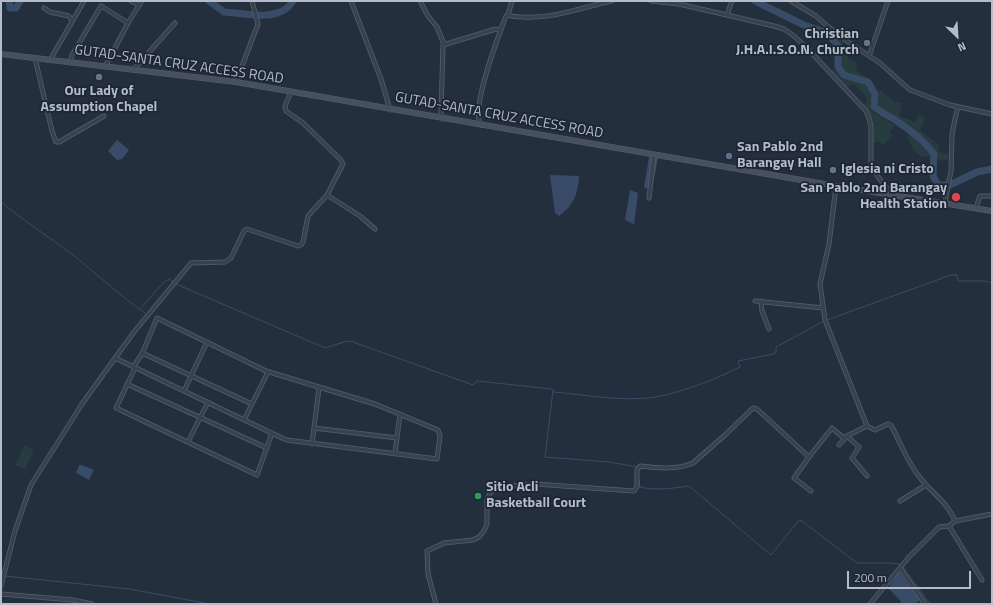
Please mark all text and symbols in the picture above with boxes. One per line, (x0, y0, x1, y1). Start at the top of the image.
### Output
north arrow (937, 16, 977, 56)
place label: Christian J.H.A.I.S.O.N. Church (736, 27, 859, 60)
marker: Christian J.H.A.I.S.O.N. Church (862, 38, 872, 48)
text: N (955, 38, 969, 56)
street label: GUTAD-SANTA CRUZ ACCESS ROAD (73, 42, 285, 88)
marker: Our Lady of Assumption Chapel (94, 72, 104, 82)
place label: Our Lady of Assumption Chapel (41, 84, 157, 116)
street label: GUTAD-SANTA CRUZ ACCESS ROAD (394, 89, 604, 143)
place label: San Pablo 2nd Barangay Hall (737, 140, 823, 172)
marker: San Pablo 2nd Barangay Hall (724, 151, 734, 161)
place label: Iglesia ni Cristo (841, 162, 934, 178)
marker: Iglesia ni Cristo (828, 165, 838, 175)
place label: San Pablo 2nd Barangay Health Station (800, 181, 947, 214)
marker: San Pablo 2nd Barangay Health Station (950, 191, 962, 203)
place label: Sitio Acli Basketball Court (486, 480, 586, 512)
marker: Sitio Acli Basketball Court (473, 491, 483, 501)
scale bar (849, 563, 973, 589)
text: 200 m (854, 568, 887, 587)

